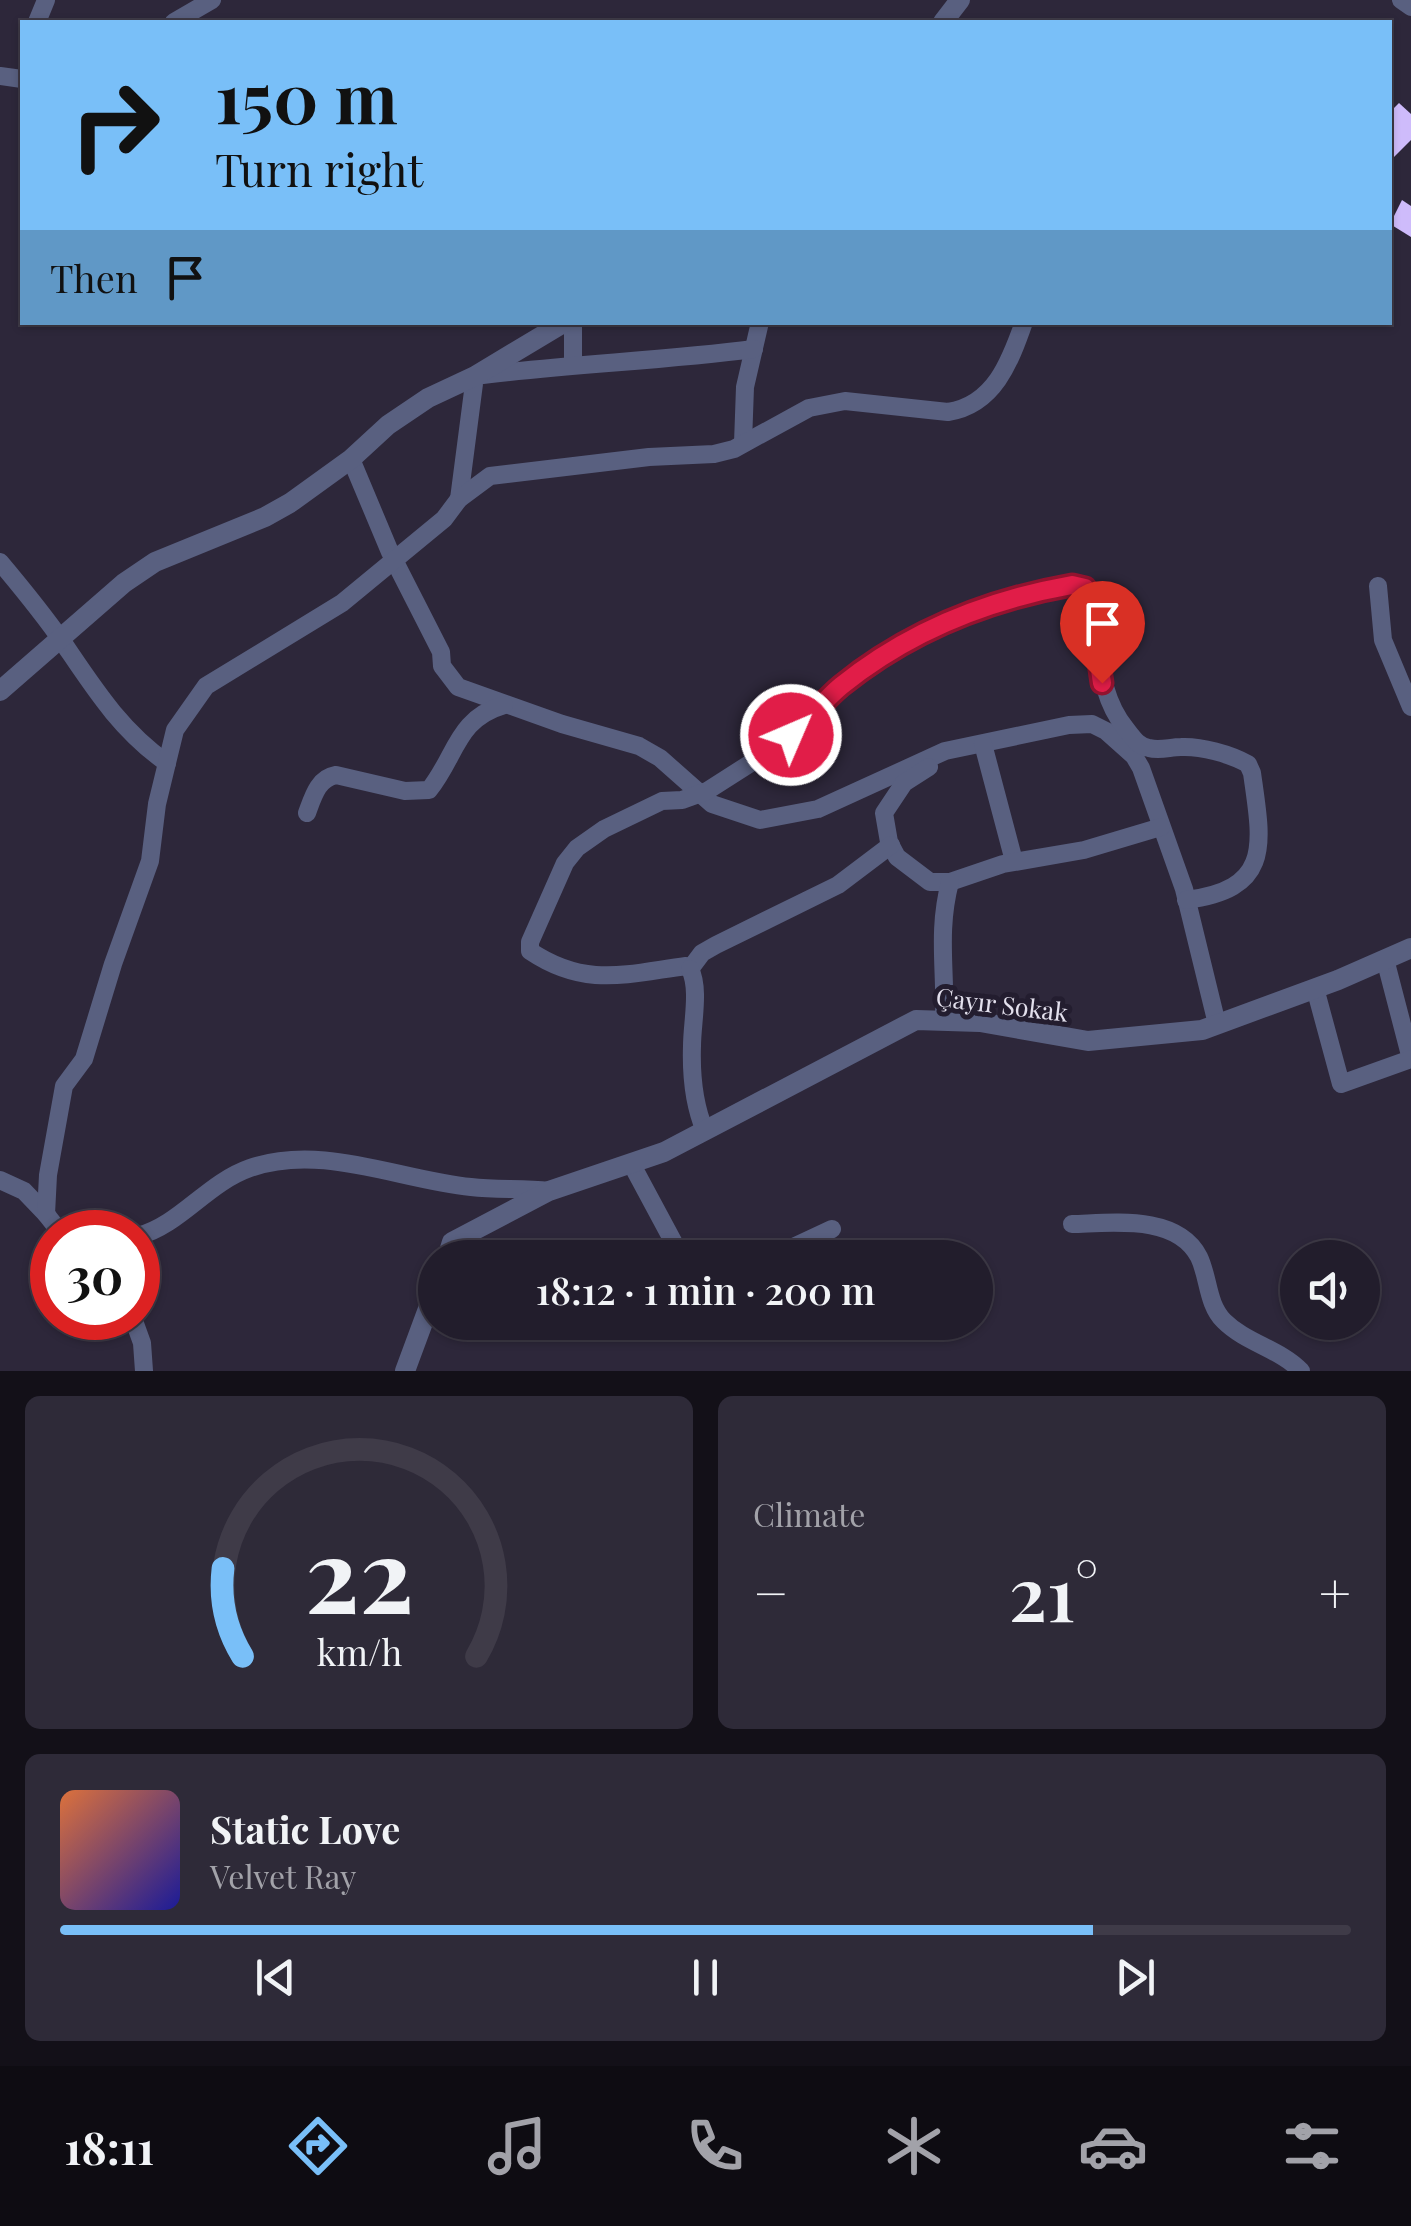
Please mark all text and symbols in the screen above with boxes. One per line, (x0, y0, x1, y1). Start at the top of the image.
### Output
text: 150 m (215, 48, 398, 142)
icon: right (50, 60, 180, 190)
text: Turn right (215, 138, 423, 198)
icon: arrive (158, 250, 213, 305)
text: Then (50, 252, 138, 303)
pin (1060, 581, 1145, 684)
icon: arrive (1075, 596, 1130, 651)
position arrow (739, 683, 843, 787)
street label: Çayır Sokak (934, 979, 1070, 1028)
speed limit sign: 30 (30, 1210, 160, 1340)
map controls (1280, 1240, 1380, 1340)
button: sound (1280, 1240, 1380, 1340)
text: 18:12 · 1 min · 200 m (536, 1264, 875, 1315)
text: Climate (753, 1492, 865, 1535)
text: 22 (305, 1501, 413, 1640)
text: 21° (1009, 1541, 1099, 1641)
text: − (753, 1554, 789, 1628)
text: + (1319, 1554, 1351, 1628)
text: km/h (316, 1627, 402, 1675)
text: Static Love (210, 1803, 400, 1854)
text: Velvet Ray (210, 1854, 357, 1897)
icon: previous (248, 1950, 303, 2005)
icon: pause (678, 1950, 733, 2005)
icon: next (1108, 1950, 1163, 2005)
icon: directions (283, 2111, 353, 2181)
icon: music (482, 2111, 552, 2181)
icon: phone (680, 2111, 750, 2181)
icon: climate (879, 2111, 949, 2181)
icon: car (1078, 2111, 1148, 2181)
icon: filters (1277, 2111, 1347, 2181)
text: 18:11 (64, 2116, 154, 2176)

